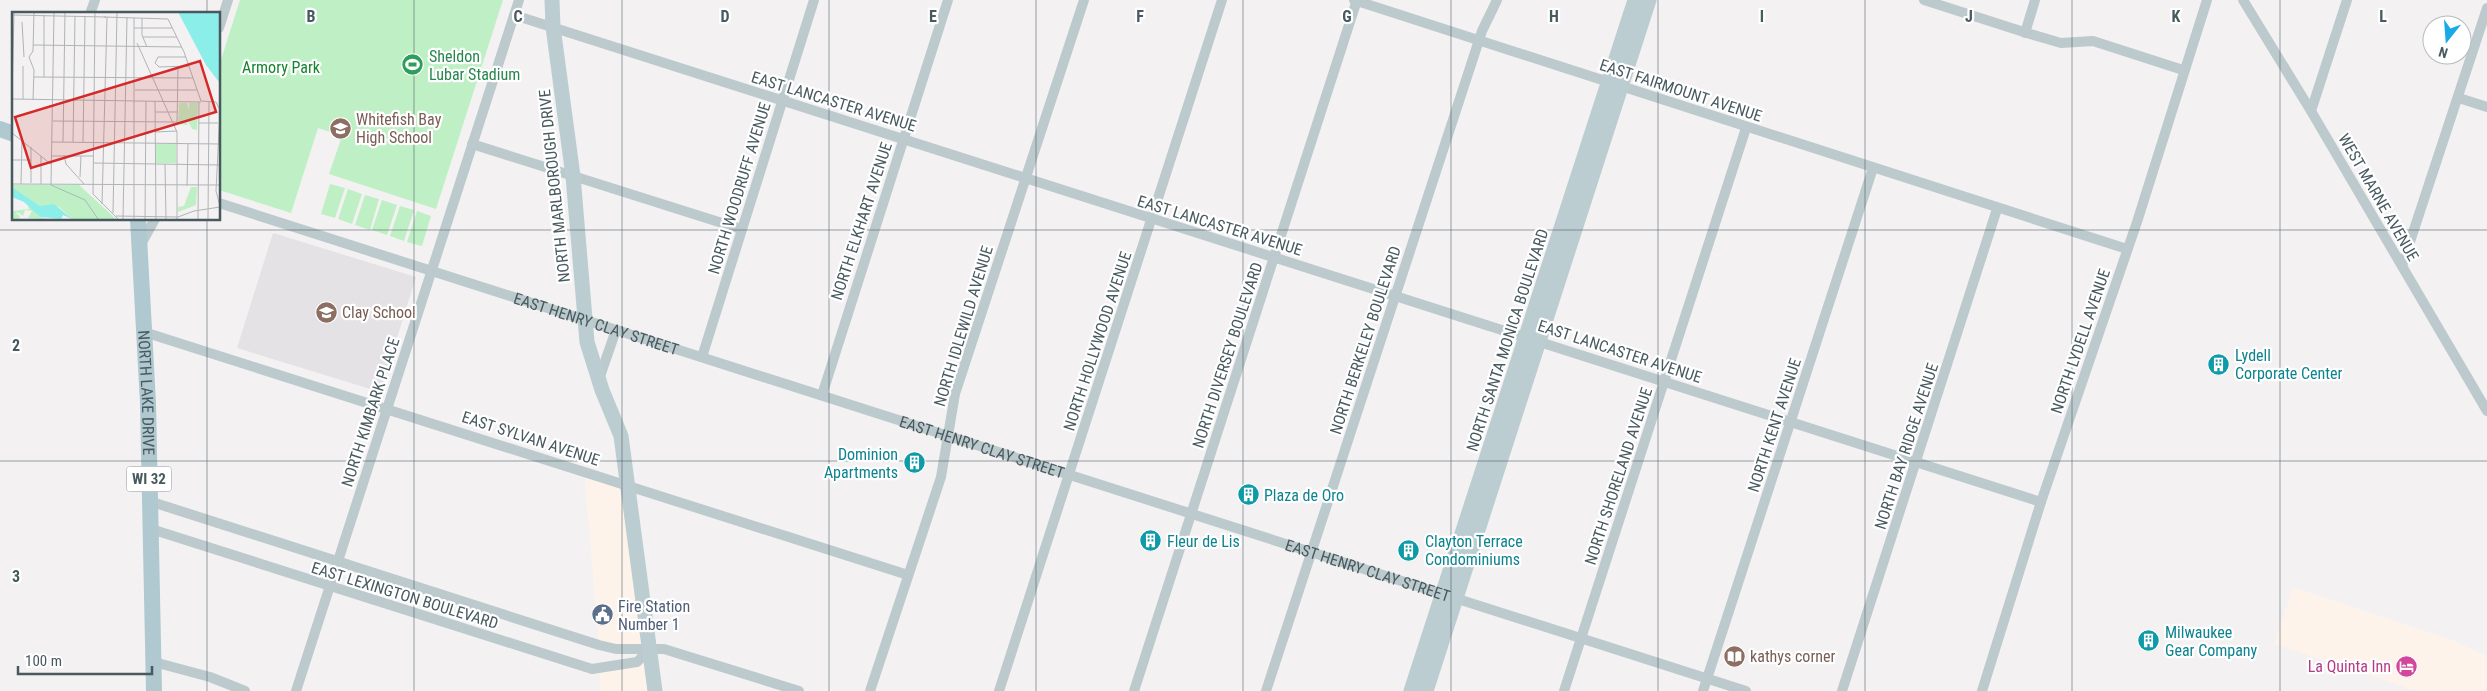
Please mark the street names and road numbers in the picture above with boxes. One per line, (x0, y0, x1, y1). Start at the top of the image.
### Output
street label: EAST FAIRMOUNT AVENUE (1597, 55, 1764, 126)
street label: EAST LANCASTER AVENUE (749, 67, 919, 136)
street label: NORTH MARLBOROUGH DRIVE (535, 88, 574, 283)
street label: NORTH WOODRUFF AVENUE (704, 100, 775, 276)
street label: WEST MARNE AVENUE (2334, 130, 2423, 264)
street label: NORTH ELKHART AVENUE (827, 140, 896, 302)
street label: EAST LANCASTER AVENUE (1135, 191, 1305, 260)
street label: NORTH SANTA MONICA BOULEVARD (1462, 226, 1552, 454)
street label: NORTH IDLEWILD AVENUE (930, 244, 997, 409)
street label: NORTH BERKELEY BOULEVARD (1326, 244, 1405, 437)
street label: NORTH HOLLYWOOD AVENUE (1060, 249, 1135, 433)
street label: NORTH DIVERSEY BOULEVARD (1188, 260, 1267, 450)
street label: NORTH LYDELL AVENUE (2047, 266, 2114, 416)
street label: EAST HENRY CLAY STREET (511, 289, 681, 359)
street label: EAST LANCASTER AVENUE (1535, 316, 1704, 387)
street label: NORTH LAKE DRIVE (134, 330, 158, 456)
street label: NORTH KIMBARK PLACE (337, 335, 404, 489)
street label: NORTH KENT AVENUE (1744, 356, 1805, 495)
street label: NORTH BAY RIDGE AVENUE (1871, 361, 1942, 532)
street label: NORTH SHORELAND AVENUE (1581, 385, 1656, 567)
street label: EAST SYLVAN AVENUE (460, 407, 602, 470)
street label: EAST HENRY CLAY STREET (897, 412, 1067, 483)
road number: WI 32 (126, 466, 172, 492)
street label: EAST HENRY CLAY STREET (1283, 535, 1452, 606)
street label: EAST LEXINGTON BOULEVARD (309, 558, 501, 633)

